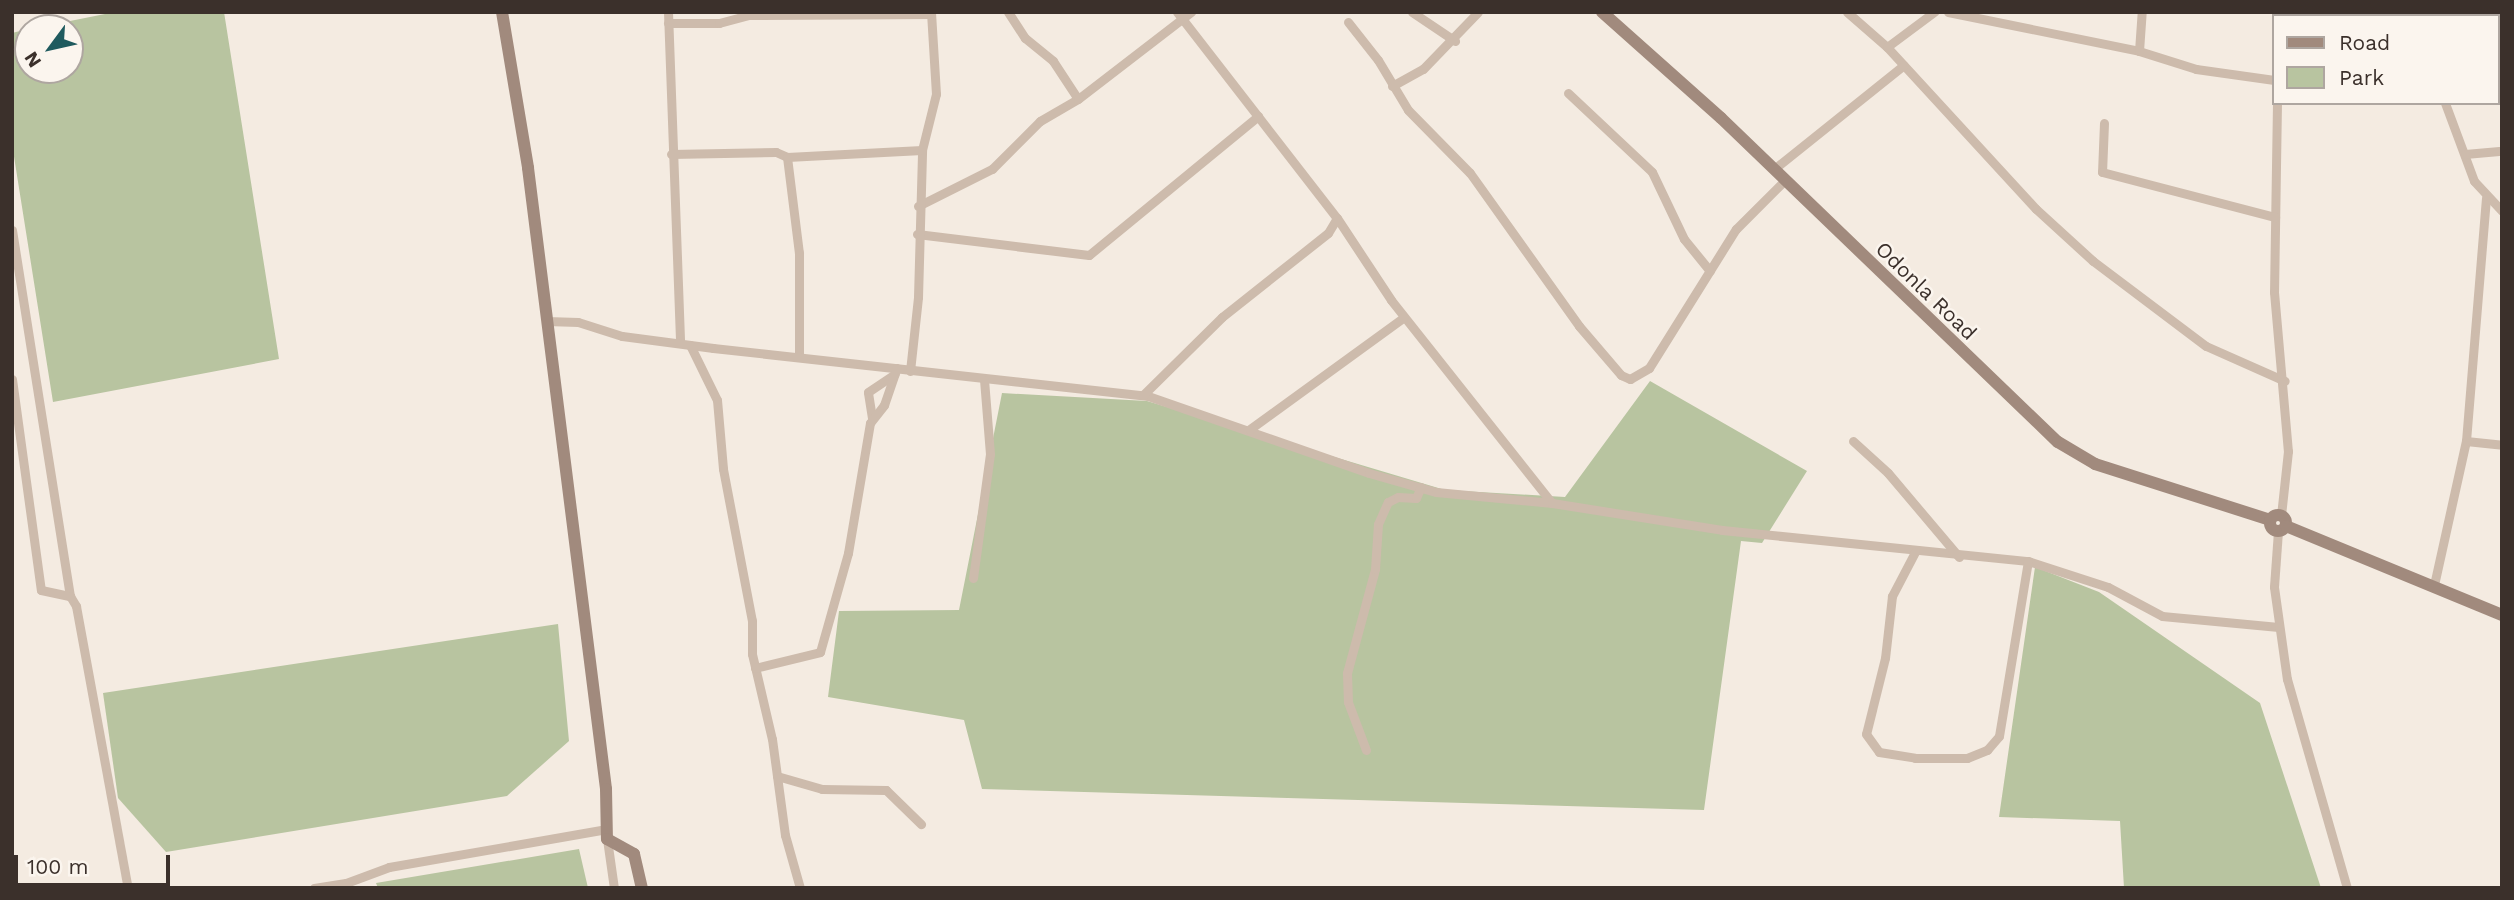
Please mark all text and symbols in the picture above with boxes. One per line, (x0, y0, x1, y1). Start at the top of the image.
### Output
north arrow (14, 14, 84, 84)
legend (2272, 14, 2500, 105)
text: Road (2339, 30, 2390, 55)
text: N (19, 47, 46, 72)
text: Park (2339, 65, 2384, 90)
street label: Odonla Road (1870, 236, 1982, 346)
scale bar (18, 841, 173, 885)
text: 100 m (27, 854, 89, 879)

